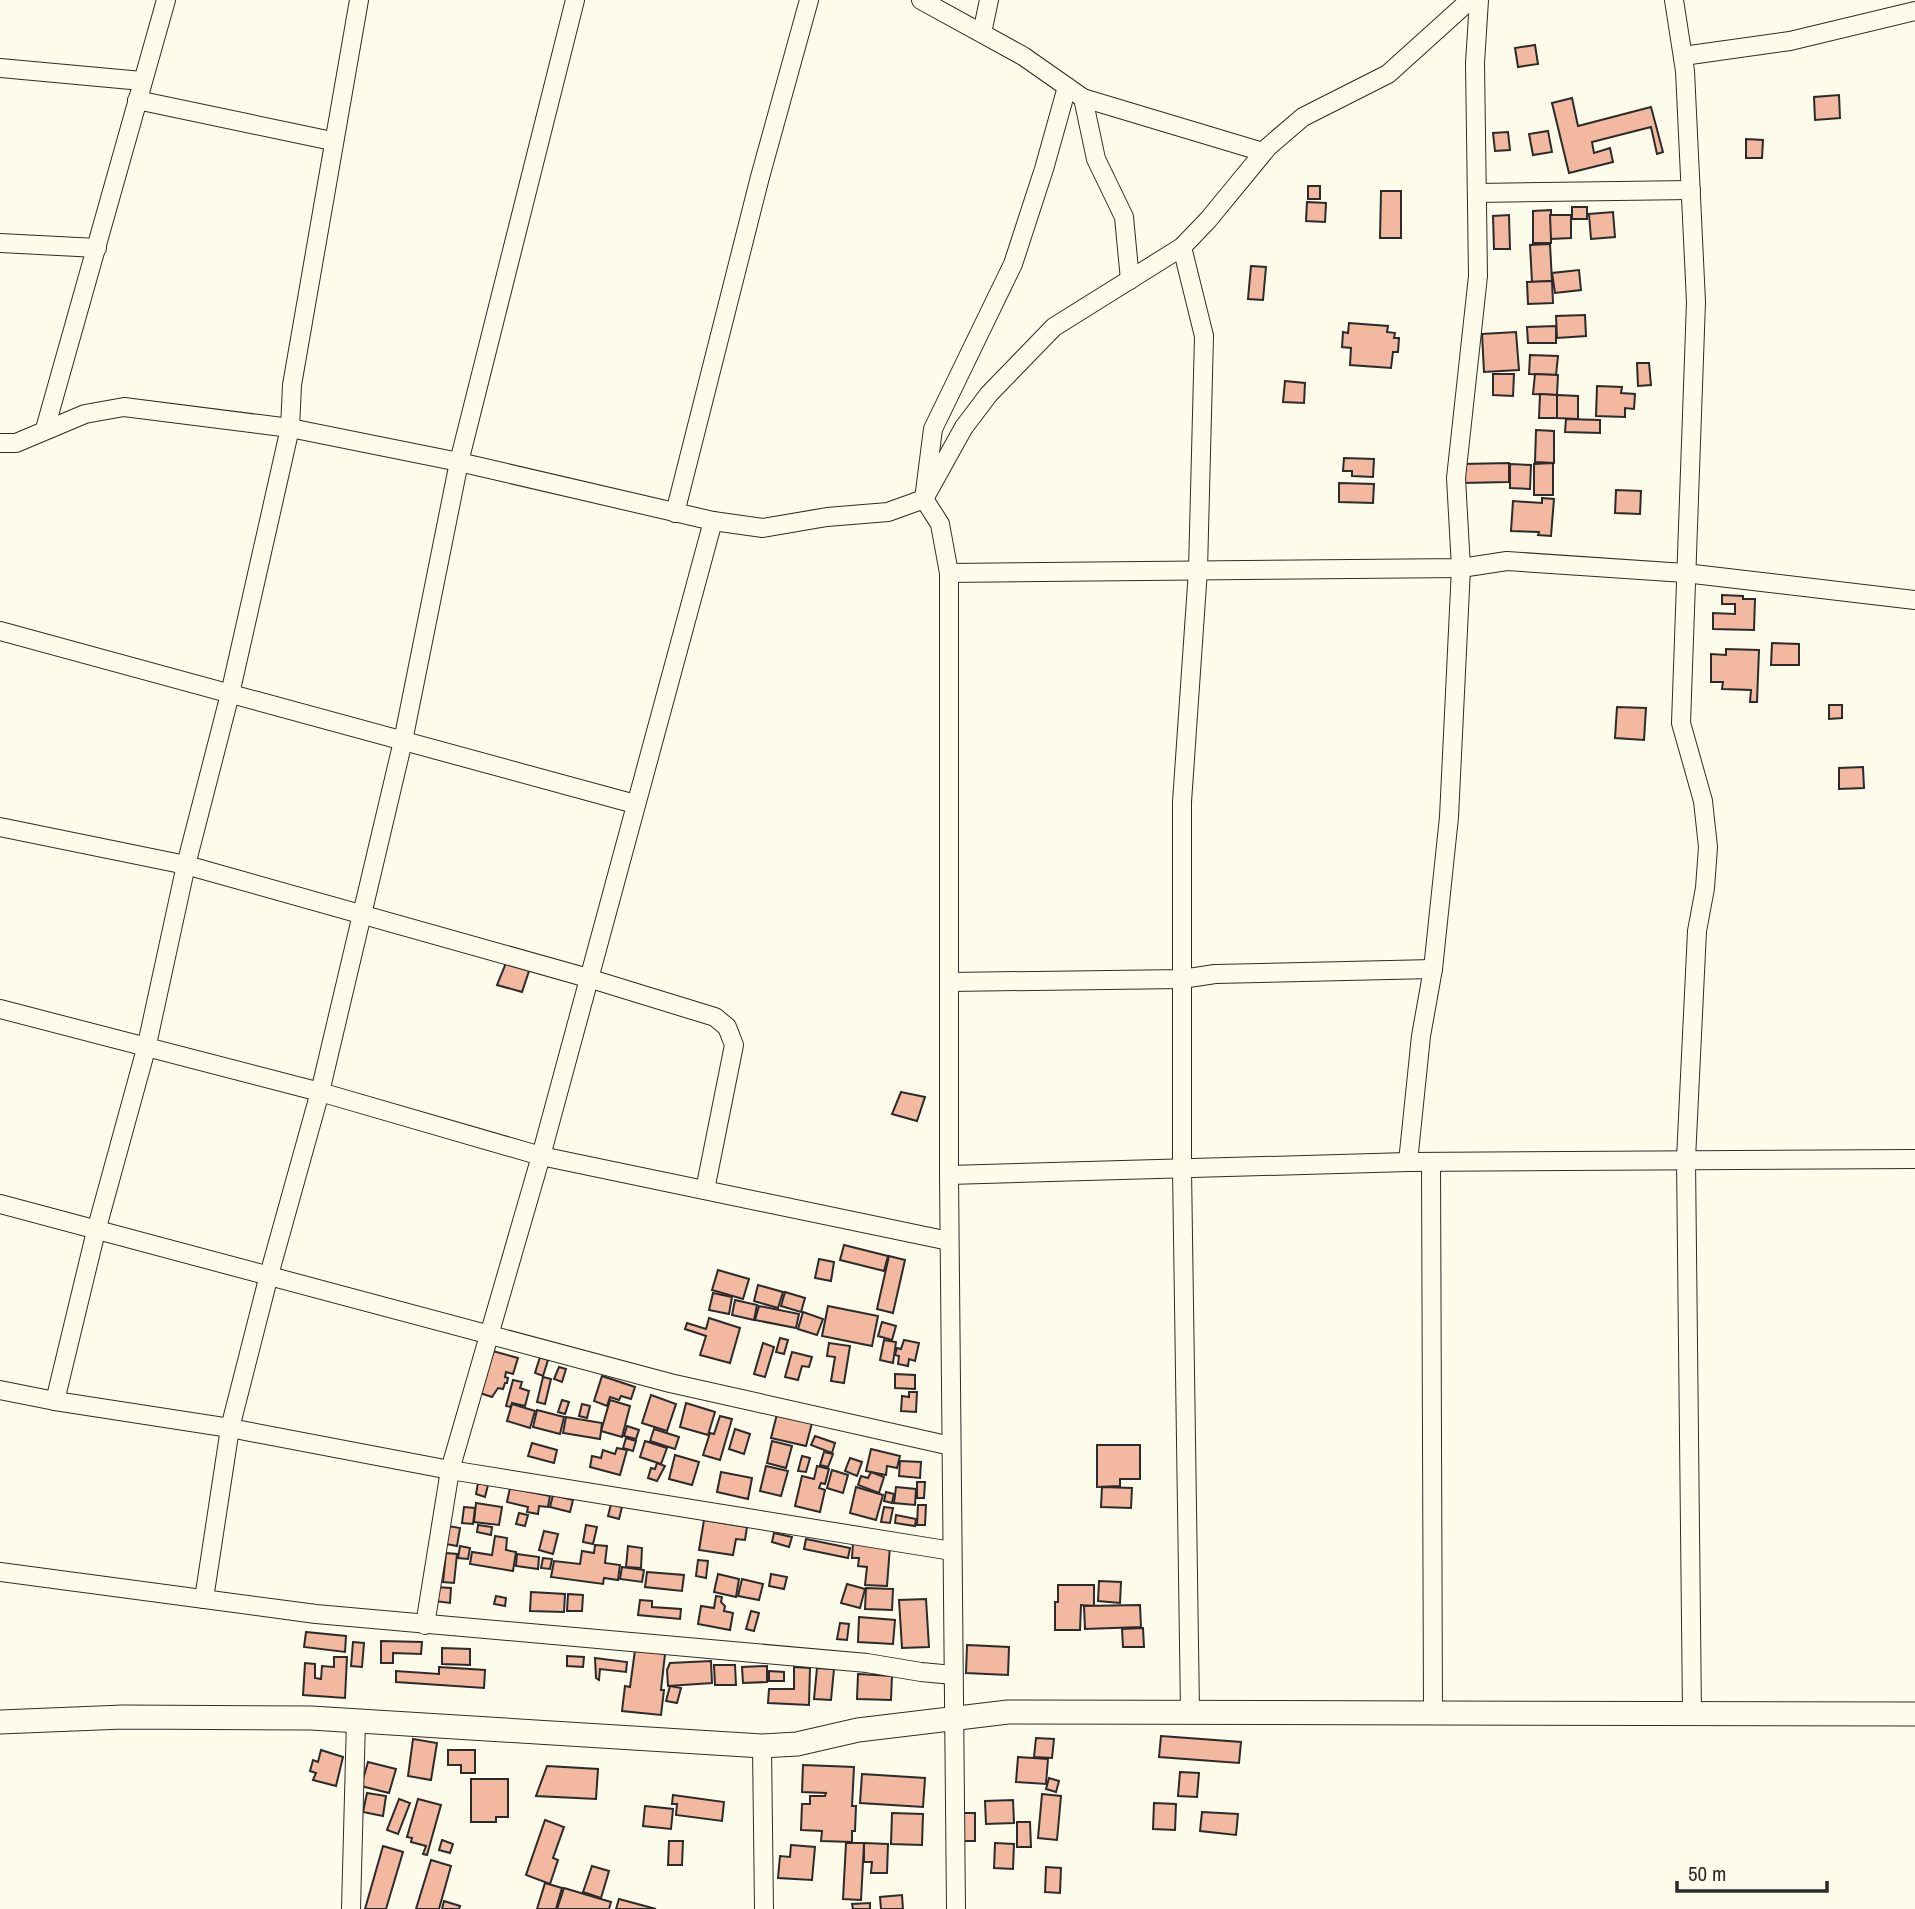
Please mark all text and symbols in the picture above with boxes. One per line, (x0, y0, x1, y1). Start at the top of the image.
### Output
scale bar (1677, 1850, 1828, 1894)
text: 50 m (1688, 1859, 1726, 1888)

